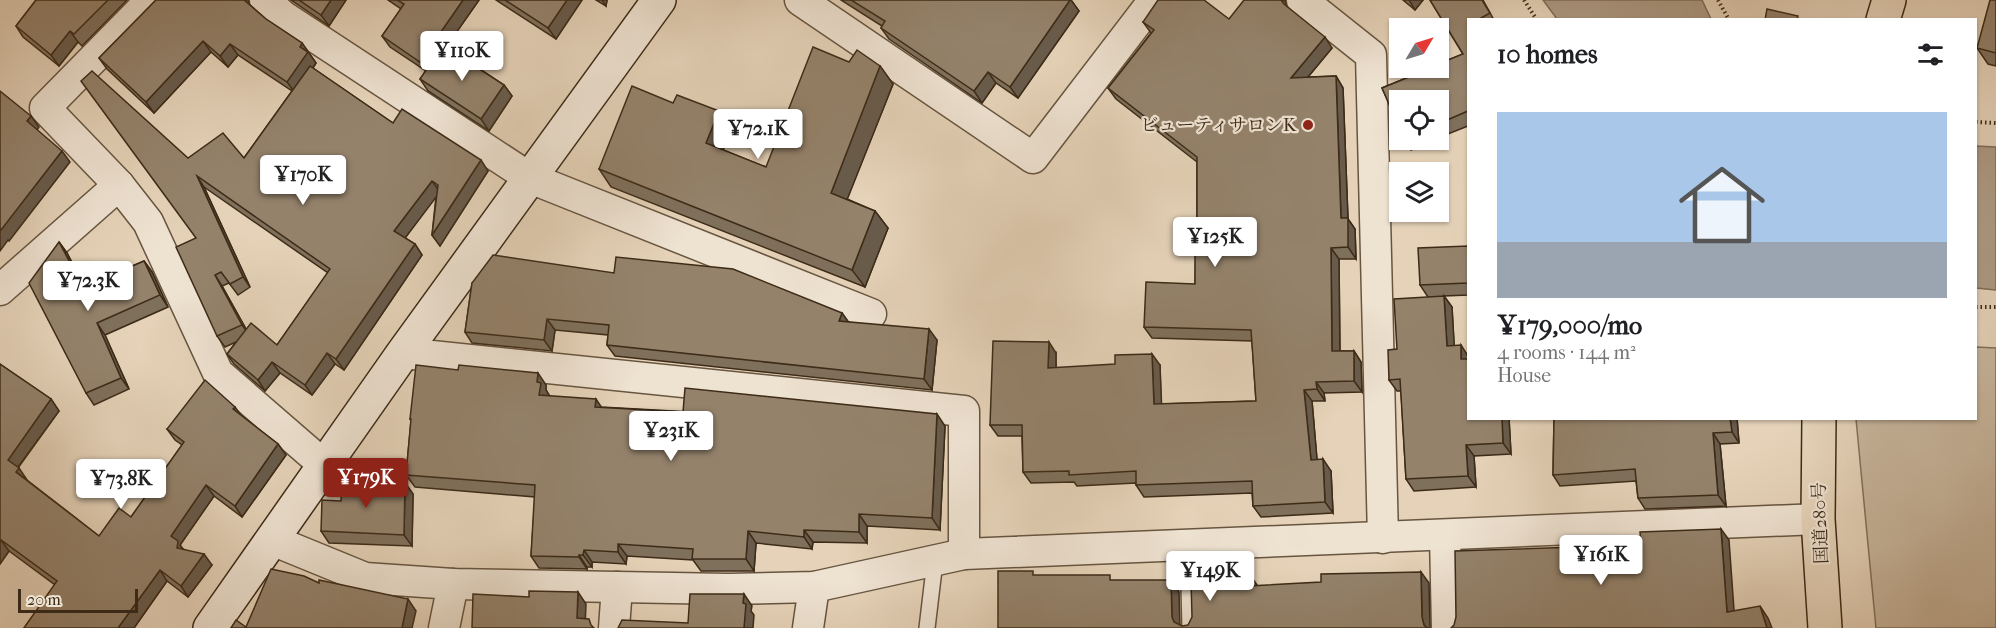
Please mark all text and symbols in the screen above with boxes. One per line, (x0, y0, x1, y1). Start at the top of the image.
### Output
north arrow (1389, 18, 1449, 78)
map controls (1389, 18, 1449, 222)
pin: ¥110K (420, 31, 504, 82)
icon: filters (1914, 38, 1947, 71)
text: ¥110K (434, 39, 490, 62)
text: 10 homes (1497, 39, 1598, 70)
button: locate (1389, 90, 1449, 150)
pin: ¥72.1K (709, 109, 807, 160)
place label: ビューティサロンK (1140, 115, 1297, 136)
text: ¥72.1K (728, 117, 788, 140)
marker: ビューティサロンK (1301, 118, 1315, 132)
icon: home (1668, 151, 1776, 259)
pin: ¥170K (261, 155, 345, 206)
button: layers (1389, 162, 1449, 222)
text: ¥170K (274, 163, 332, 186)
pin: ¥125K (1173, 217, 1257, 268)
text: ¥125K (1187, 225, 1243, 248)
pin: ¥72.3K (39, 261, 137, 312)
text: ¥72.3K (57, 269, 119, 292)
text: ¥179,000/mo (1497, 310, 1642, 341)
text: 4 rooms · 144 m² (1497, 341, 1636, 364)
text: House (1497, 364, 1551, 387)
pin: ¥231K (629, 411, 713, 462)
text: ¥231K (643, 419, 699, 442)
pin: ¥179K (324, 458, 408, 509)
pin: ¥73.8K (72, 459, 170, 510)
text: ¥179K (337, 466, 395, 489)
text: ¥73.8K (90, 467, 152, 490)
street label: 国道280号 (1809, 482, 1832, 564)
pin: ¥161K (1559, 535, 1643, 586)
text: ¥161K (1574, 543, 1629, 566)
pin: ¥149K (1168, 551, 1252, 602)
text: ¥149K (1180, 559, 1240, 582)
scale bar (18, 586, 138, 614)
text: 20 m (27, 590, 61, 609)

